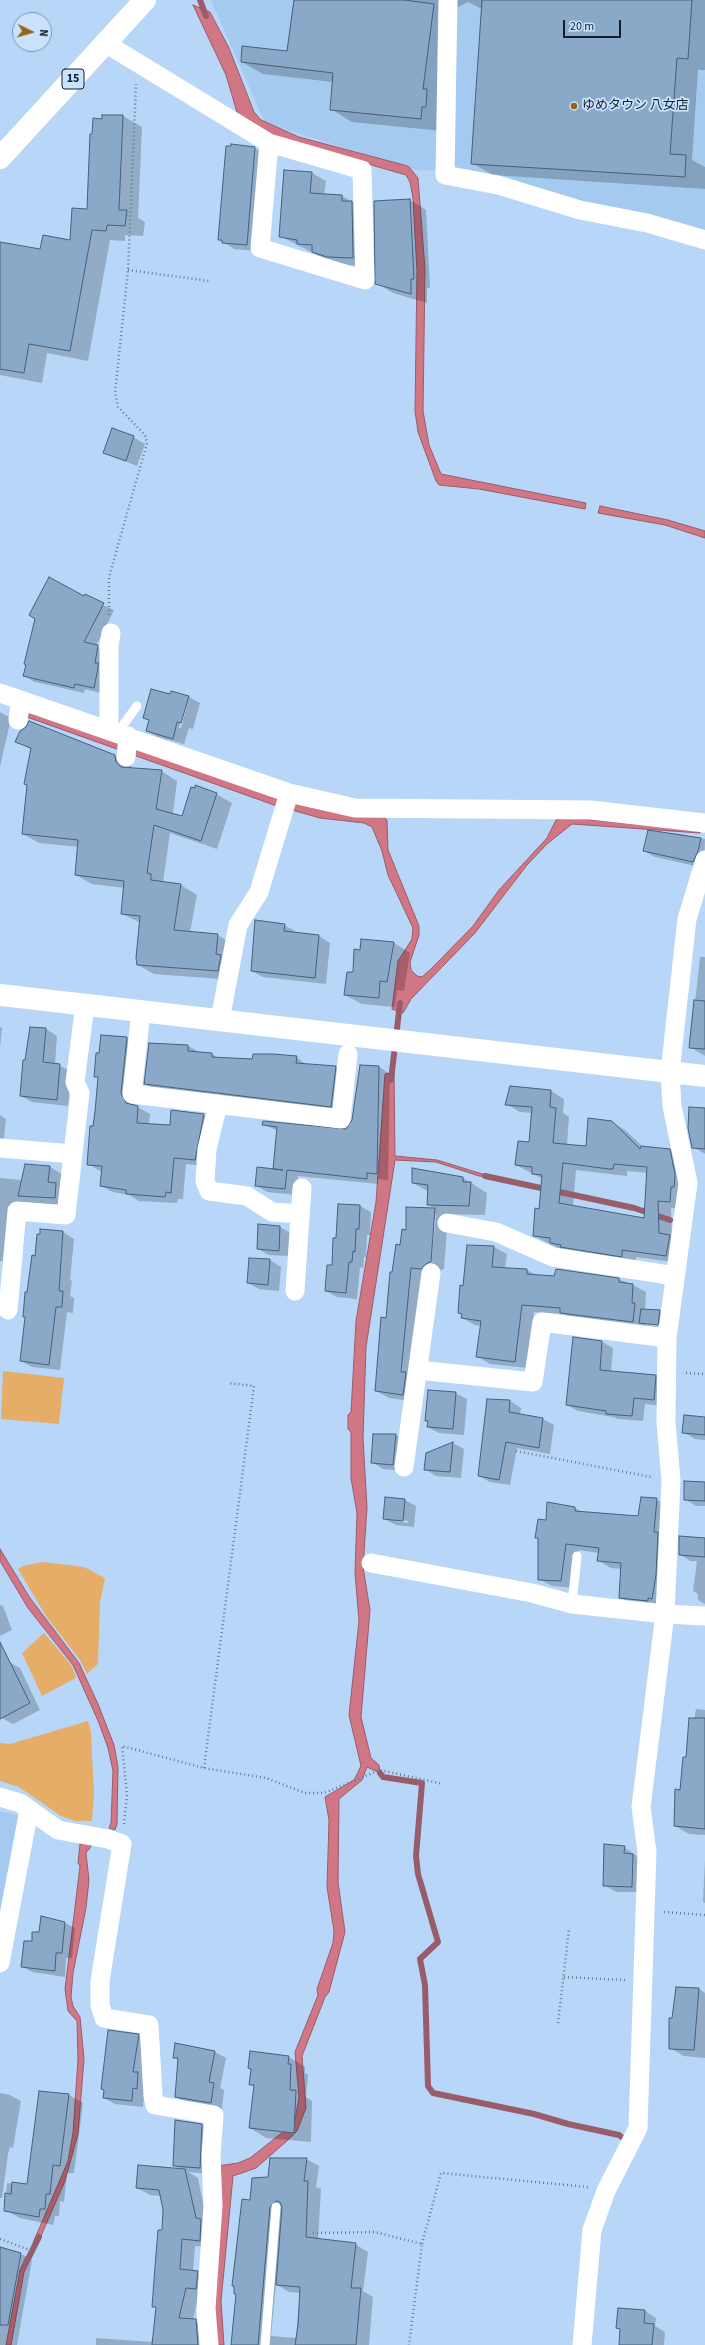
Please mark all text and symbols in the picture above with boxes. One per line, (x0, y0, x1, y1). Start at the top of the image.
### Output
north arrow (12, 12, 52, 52)
scale bar (565, 12, 623, 38)
text: 20 m (570, 18, 594, 35)
text: N (36, 29, 51, 37)
road number: 15 (62, 69, 84, 89)
place label: ゆめタウン 八女店 (582, 98, 689, 114)
marker: ゆめタウン 八女店 (569, 101, 579, 111)

